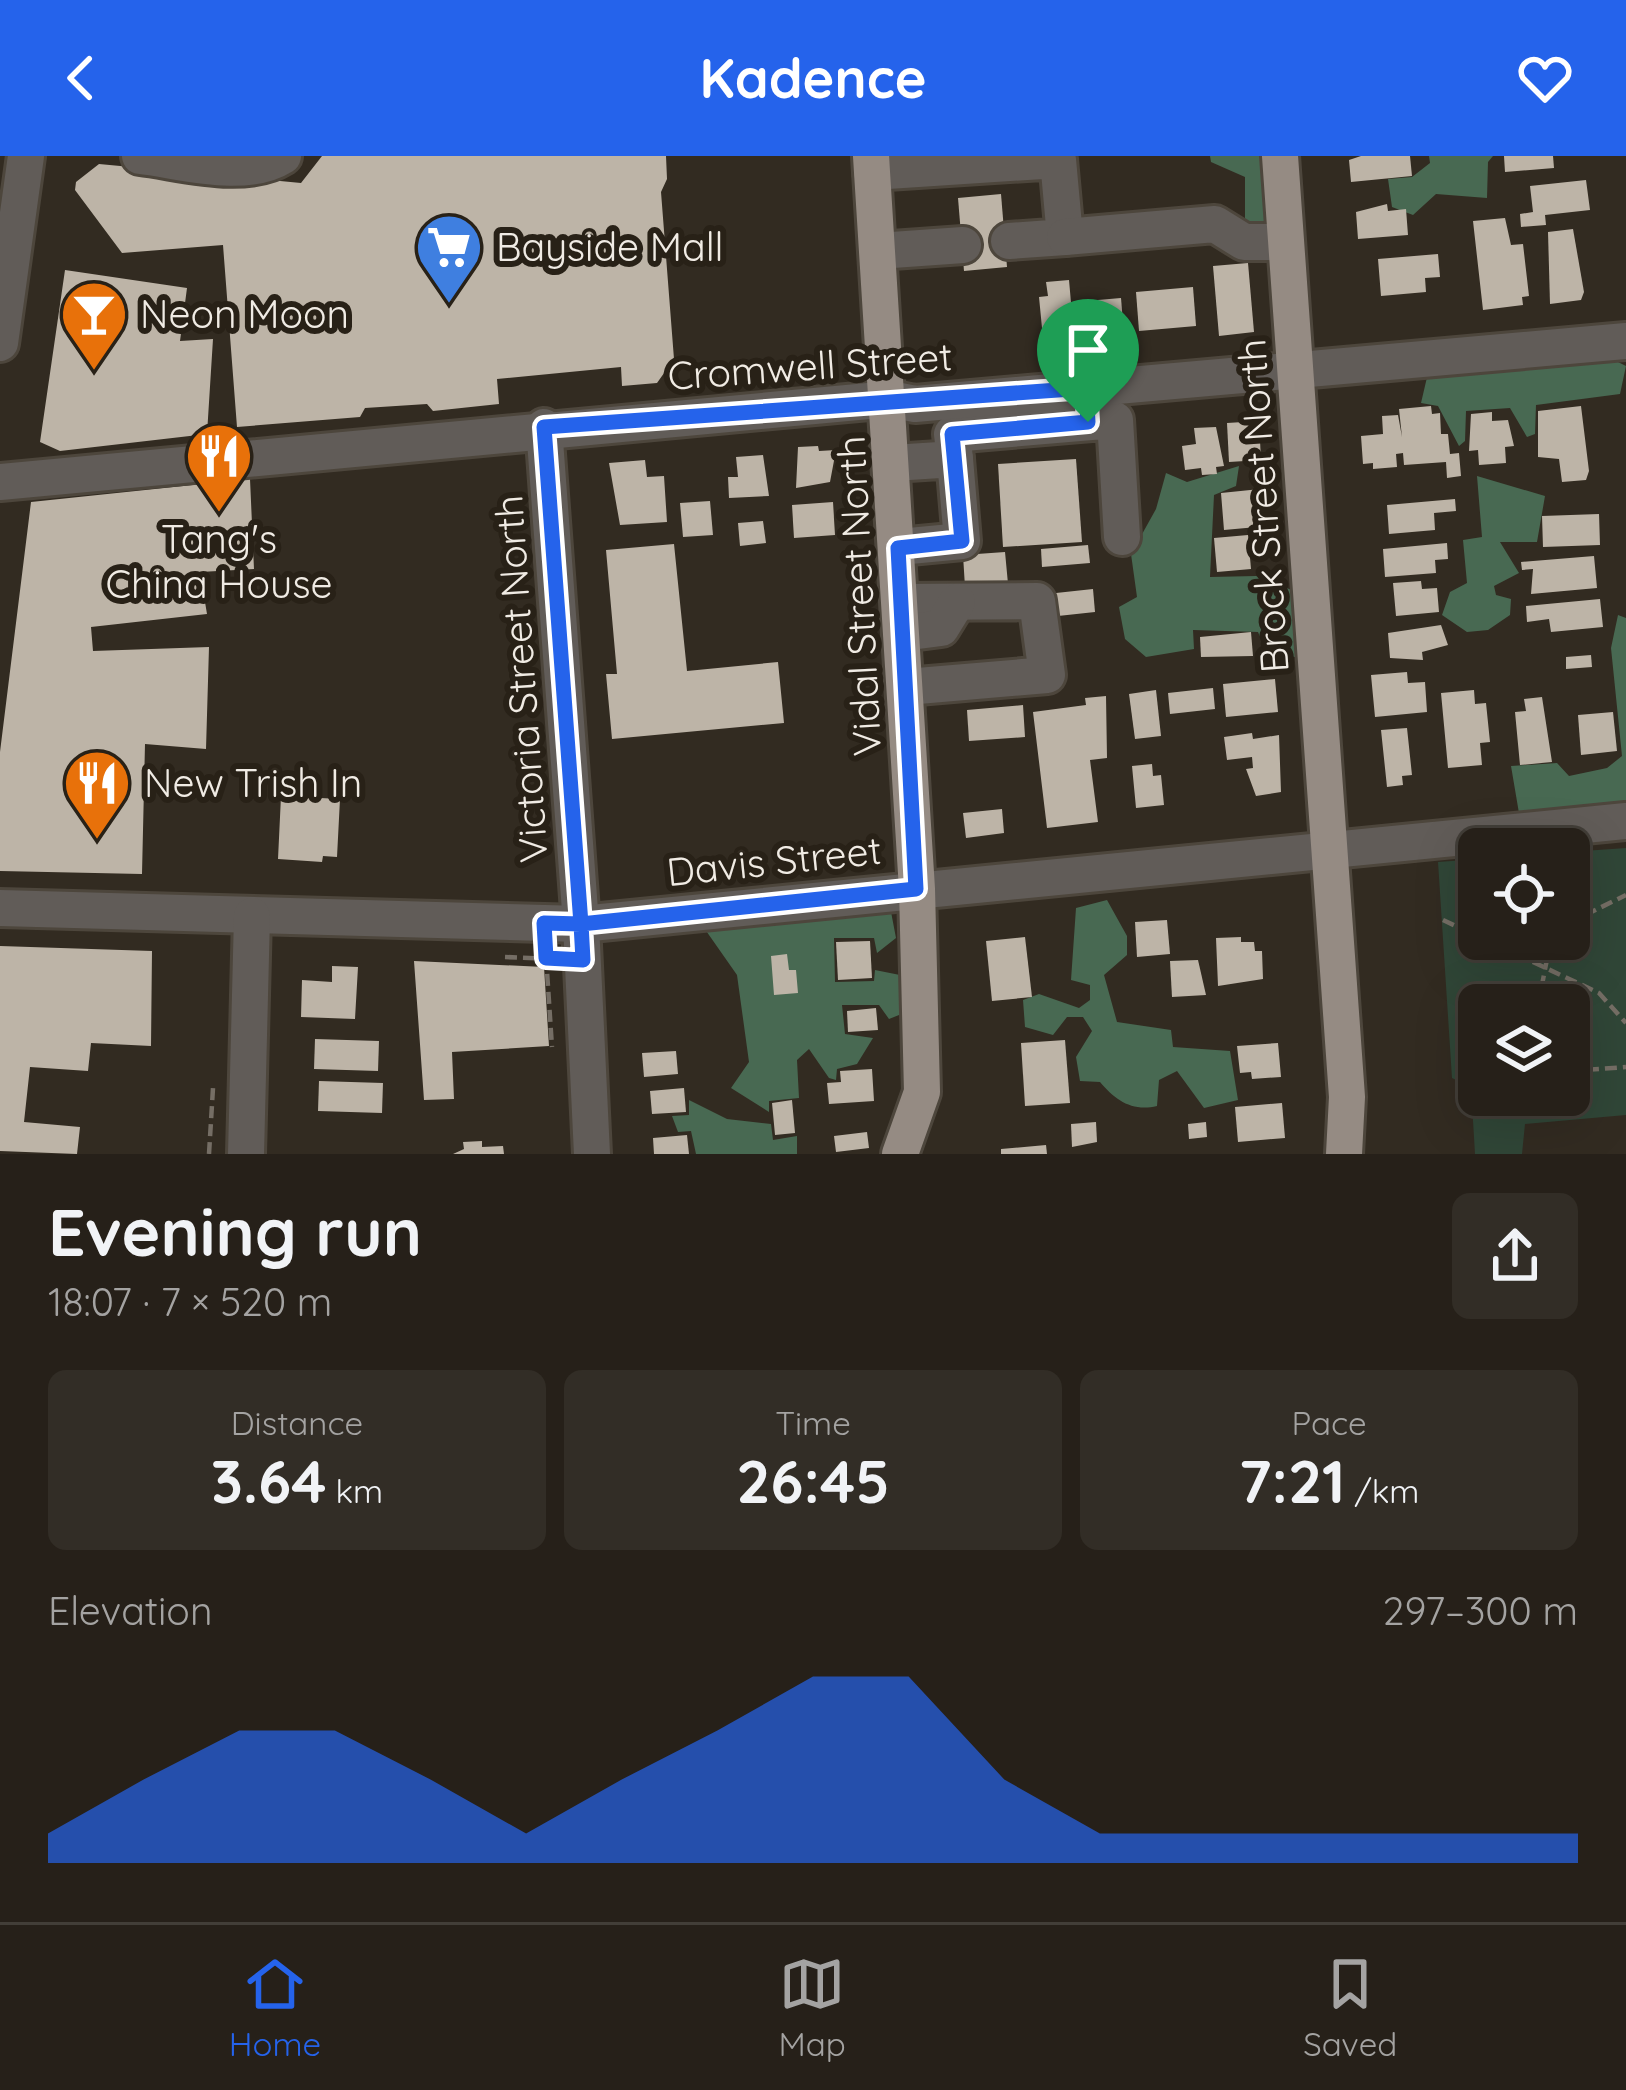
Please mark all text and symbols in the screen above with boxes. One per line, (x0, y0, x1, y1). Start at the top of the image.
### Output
text: Kadence (699, 44, 927, 112)
icon: back (48, 45, 114, 111)
icon: heart (1512, 45, 1578, 111)
supermarket icon: Bayside Mall (414, 212, 484, 306)
place label: Bayside Mall (496, 222, 724, 271)
bar icon: Neon Moon (59, 279, 129, 373)
place label: Neon Moon (140, 289, 349, 338)
pin (1037, 299, 1139, 422)
icon: arrive (1055, 317, 1121, 383)
street label: Cromwell Street (666, 331, 954, 400)
street label: Brock Street North (1226, 338, 1299, 675)
restaurant icon: Tang's China House (184, 421, 254, 515)
street label: Vidal Street North (826, 435, 891, 757)
street label: Victoria Street North (483, 494, 558, 864)
place label: Tang's China House (106, 514, 332, 608)
restaurant icon: New Trish In (62, 748, 132, 842)
place label: New Trish In (144, 758, 362, 807)
street label: Davis Street (664, 825, 884, 896)
map controls (1458, 828, 1590, 1116)
button: locate (1458, 828, 1590, 960)
button: layers (1458, 984, 1590, 1116)
text: Evening run (48, 1190, 422, 1273)
button: share (1452, 1193, 1578, 1319)
text: 18:07 · 7 × 520 m (48, 1277, 332, 1326)
text: Distance (231, 1402, 363, 1443)
text: Time (775, 1402, 851, 1443)
text: Pace (1291, 1402, 1367, 1443)
text: 3.64 (211, 1443, 326, 1518)
text: 26:45 (736, 1443, 890, 1518)
text: 7:21 (1239, 1443, 1345, 1518)
text: km (326, 1470, 383, 1511)
text: /km (1345, 1470, 1419, 1511)
text: Elevation (48, 1586, 212, 1635)
text: 297–300 m (1383, 1586, 1578, 1635)
tab: Home (229, 1951, 321, 2064)
tab: Map (779, 1951, 846, 2064)
tab: Saved (1303, 1951, 1397, 2064)

